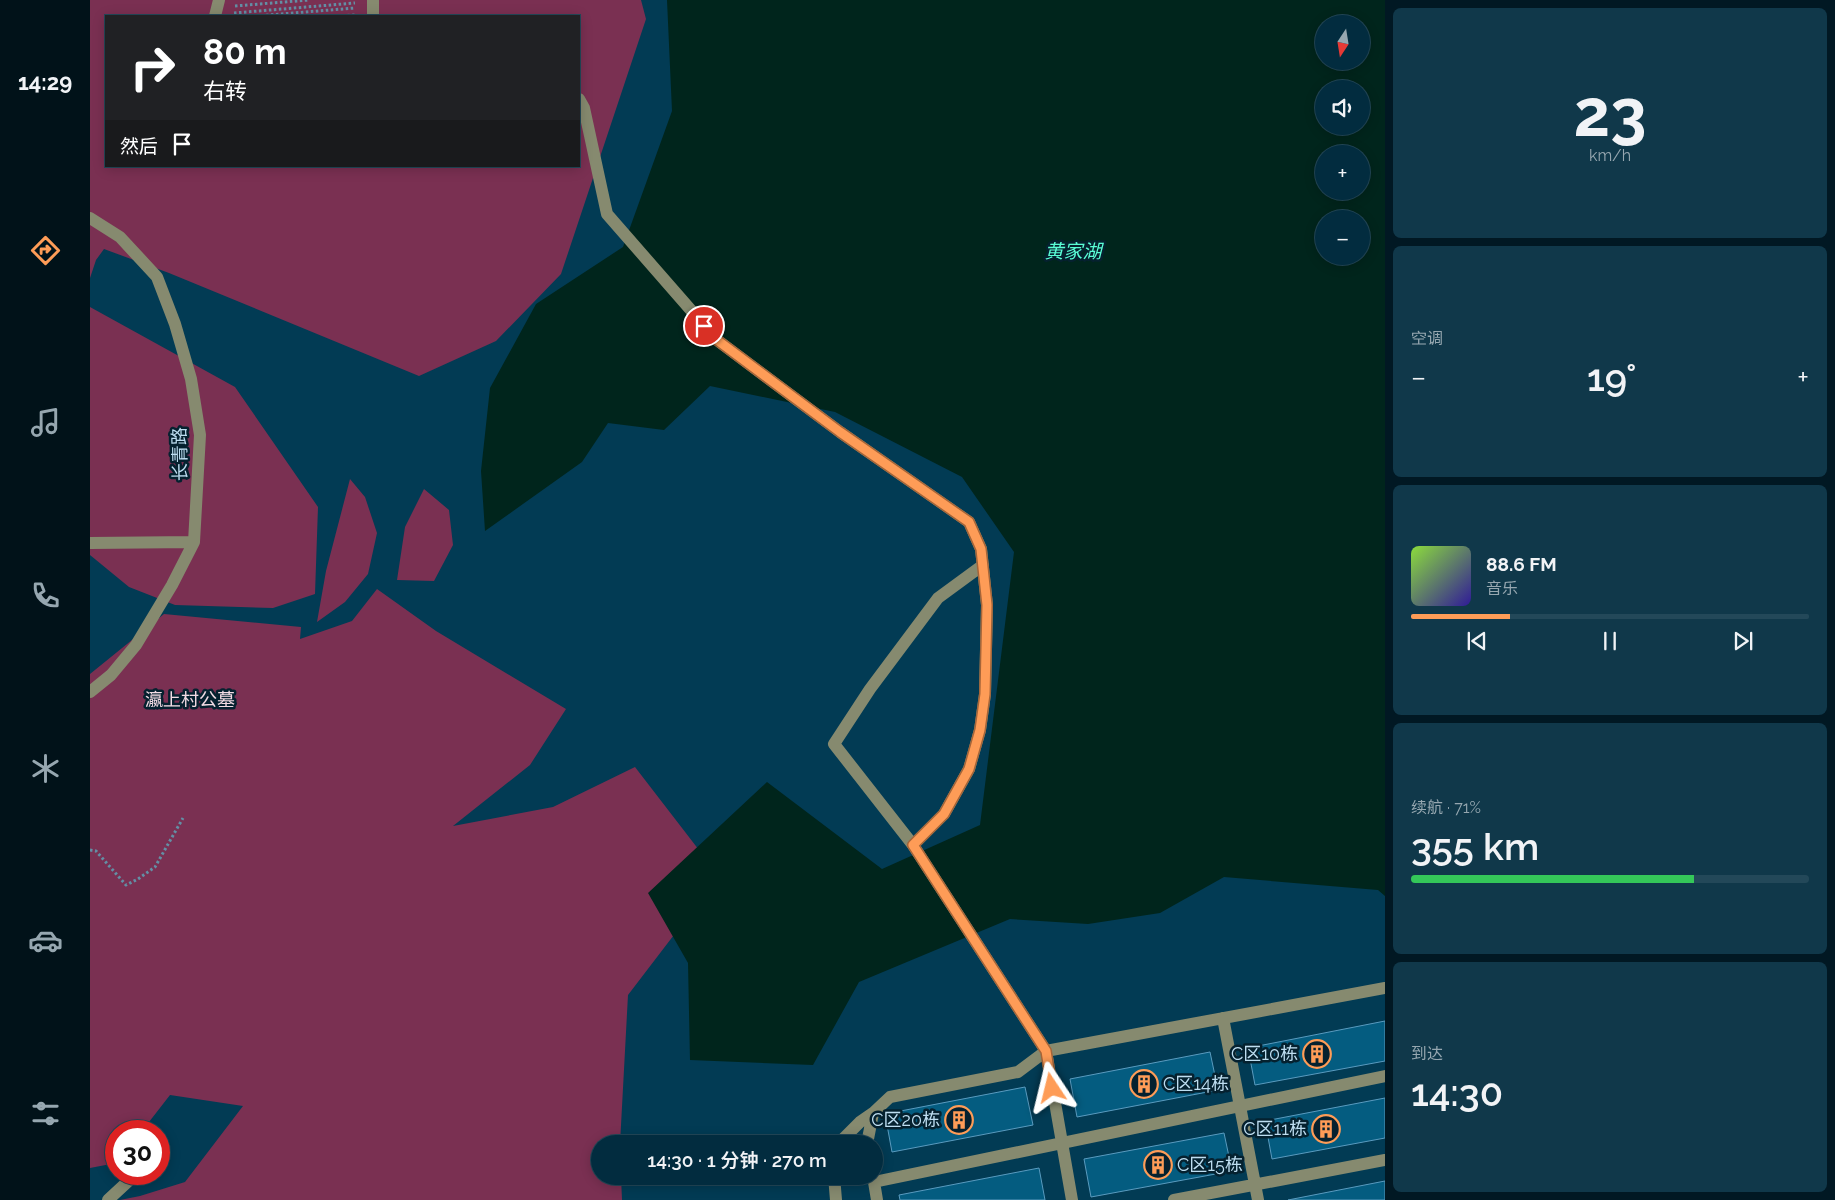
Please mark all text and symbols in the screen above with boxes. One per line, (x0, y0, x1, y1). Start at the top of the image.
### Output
north arrow (1315, 15, 1370, 70)
map controls (1315, 15, 1370, 265)
text: 80 m (203, 31, 287, 72)
icon: right (120, 35, 185, 100)
text: 14:29 (18, 69, 72, 95)
text: 23 (1574, 75, 1646, 151)
text: 右转 (203, 78, 247, 104)
button: sound (1315, 80, 1370, 135)
icon: arrive (168, 130, 196, 158)
text: 然后 (120, 135, 158, 157)
button: + (1315, 145, 1370, 200)
text: km/h (1589, 146, 1631, 165)
button: − (1315, 210, 1370, 265)
icon: directions (28, 233, 63, 268)
water label: 黄家湖 (1044, 240, 1104, 262)
pin (683, 305, 725, 347)
icon: arrive (690, 312, 718, 340)
text: 空调 (1411, 329, 1443, 348)
text: 19° (1587, 355, 1637, 400)
text: − (1411, 361, 1426, 394)
text: + (1797, 361, 1809, 394)
icon: music (28, 405, 63, 440)
street label: 长青路 (169, 427, 190, 481)
text: 88.6 FM (1486, 553, 1557, 575)
icon: phone (28, 578, 63, 613)
text: 音乐 (1486, 579, 1518, 598)
icon: previous (1463, 627, 1491, 655)
icon: pause (1596, 627, 1624, 655)
icon: next (1729, 627, 1757, 655)
park label: 瀛上村公墓 (145, 689, 235, 710)
icon: climate (28, 751, 63, 786)
text: 续航 · 71% (1411, 798, 1481, 817)
text: 355 km (1411, 824, 1539, 869)
icon: car (28, 923, 63, 958)
building icon: C区10栋 (1302, 1039, 1332, 1069)
place label: C区10栋 (1231, 1043, 1298, 1064)
text: 到达 (1411, 1044, 1443, 1063)
position arrow (1025, 1061, 1077, 1113)
building icon: C区14栋 (1129, 1069, 1159, 1099)
text: 14:30 (1411, 1070, 1503, 1115)
place label: C区14栋 (1163, 1073, 1229, 1094)
icon: filters (28, 1096, 63, 1131)
building icon: C区20栋 (944, 1105, 974, 1135)
place label: C区20栋 (871, 1109, 940, 1130)
building icon: C区11栋 (1311, 1114, 1341, 1144)
place label: C区11栋 (1243, 1118, 1307, 1139)
speed limit sign: 30 (105, 1120, 170, 1185)
text: 14:30 · 1 分钟 · 270 m (647, 1149, 827, 1171)
building icon: C区15栋 (1143, 1150, 1173, 1180)
place label: C区15栋 (1177, 1154, 1243, 1175)

